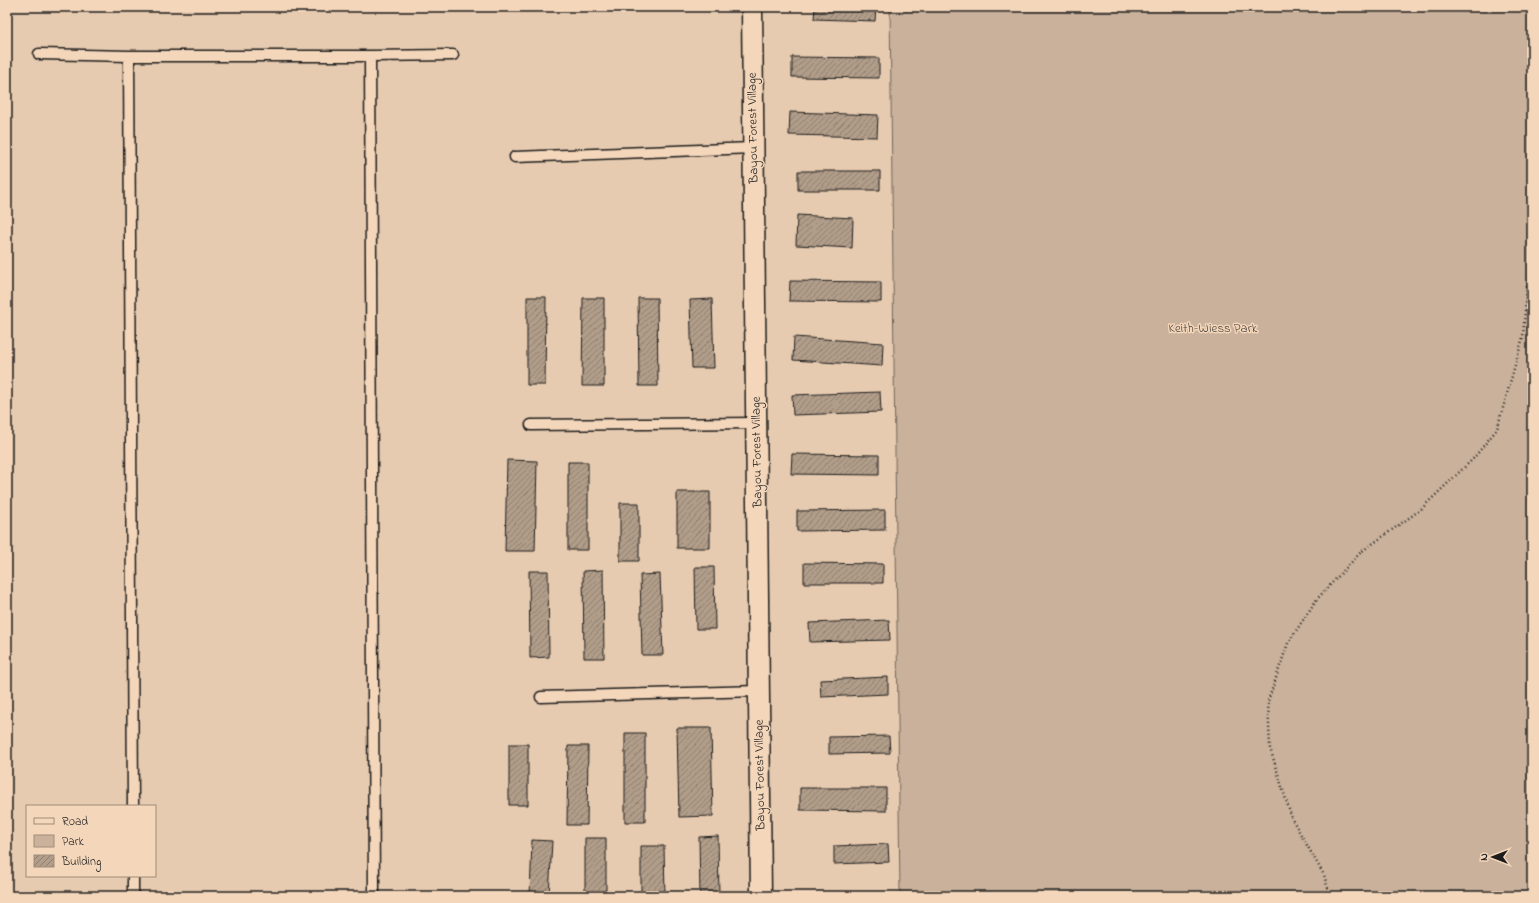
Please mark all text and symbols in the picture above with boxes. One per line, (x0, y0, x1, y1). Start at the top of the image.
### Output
street label: Bayou Forest Village (743, 72, 764, 185)
park label: Keith-Wiess Park (1169, 319, 1258, 338)
street label: Bayou Forest Village (747, 396, 768, 509)
street label: Bayou Forest Village (750, 719, 771, 832)
legend (26, 805, 156, 877)
text: Road (62, 813, 88, 831)
text: Park (62, 833, 84, 851)
north arrow (1473, 837, 1513, 877)
text: Building (61, 853, 101, 872)
text: N (1476, 853, 1492, 861)

